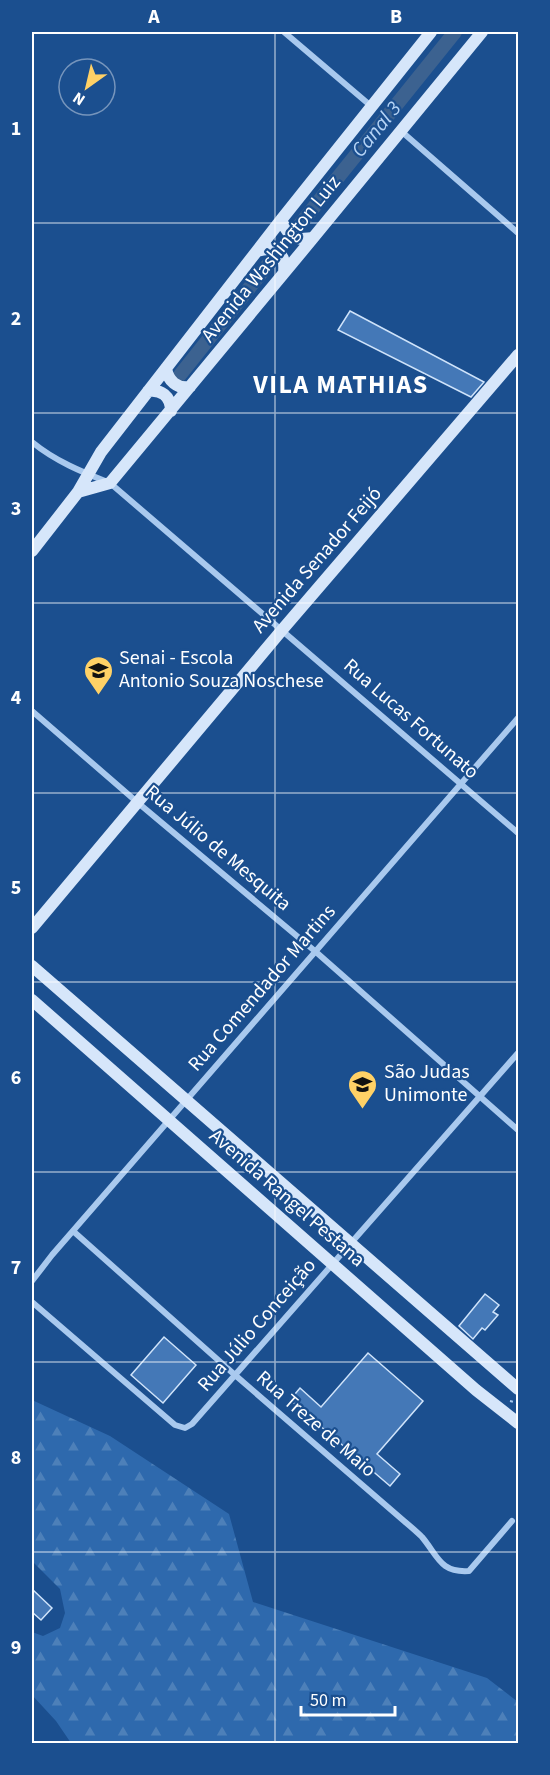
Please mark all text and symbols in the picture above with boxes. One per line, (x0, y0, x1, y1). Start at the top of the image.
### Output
text: A (147, 3, 160, 31)
text: B (390, 3, 402, 31)
north arrow (57, 57, 117, 117)
text: N (69, 87, 90, 111)
water label: Canal 3 (344, 94, 408, 164)
text: 1 (11, 115, 21, 143)
street label: Avenida Washington Luiz (195, 169, 347, 349)
text: 2 (11, 305, 21, 333)
district label: VILA MATHIAS (252, 366, 429, 403)
street label: Avenida Senador Feijó (246, 481, 388, 639)
text: 3 (11, 495, 21, 523)
place label: Senai - Escola Antonio Souza Noschese (119, 644, 324, 695)
street label: Rua Lucas Fortunato (337, 652, 485, 786)
school or university icon: Senai - Escola Antonio Souza Noschese (82, 654, 114, 696)
text: 4 (11, 684, 22, 712)
street label: Rua Júlio de Mesquita (139, 779, 297, 917)
text: 5 (11, 874, 21, 902)
street label: Rua Comendador Martins (182, 899, 342, 1077)
place label: São Judas Unimonte (384, 1058, 470, 1109)
text: 6 (11, 1064, 21, 1092)
school or university icon: São Judas Unimonte (347, 1068, 379, 1110)
street label: Avenida Rangel Pestana (203, 1122, 371, 1274)
street label: Rua Júlio Conceição (191, 1252, 323, 1398)
text: 7 (11, 1254, 21, 1282)
street label: Rua Treze de Maio (250, 1364, 382, 1484)
text: 8 (11, 1444, 21, 1472)
text: 9 (11, 1634, 21, 1662)
scale bar (301, 1679, 396, 1717)
text: 50 m (310, 1688, 346, 1713)

